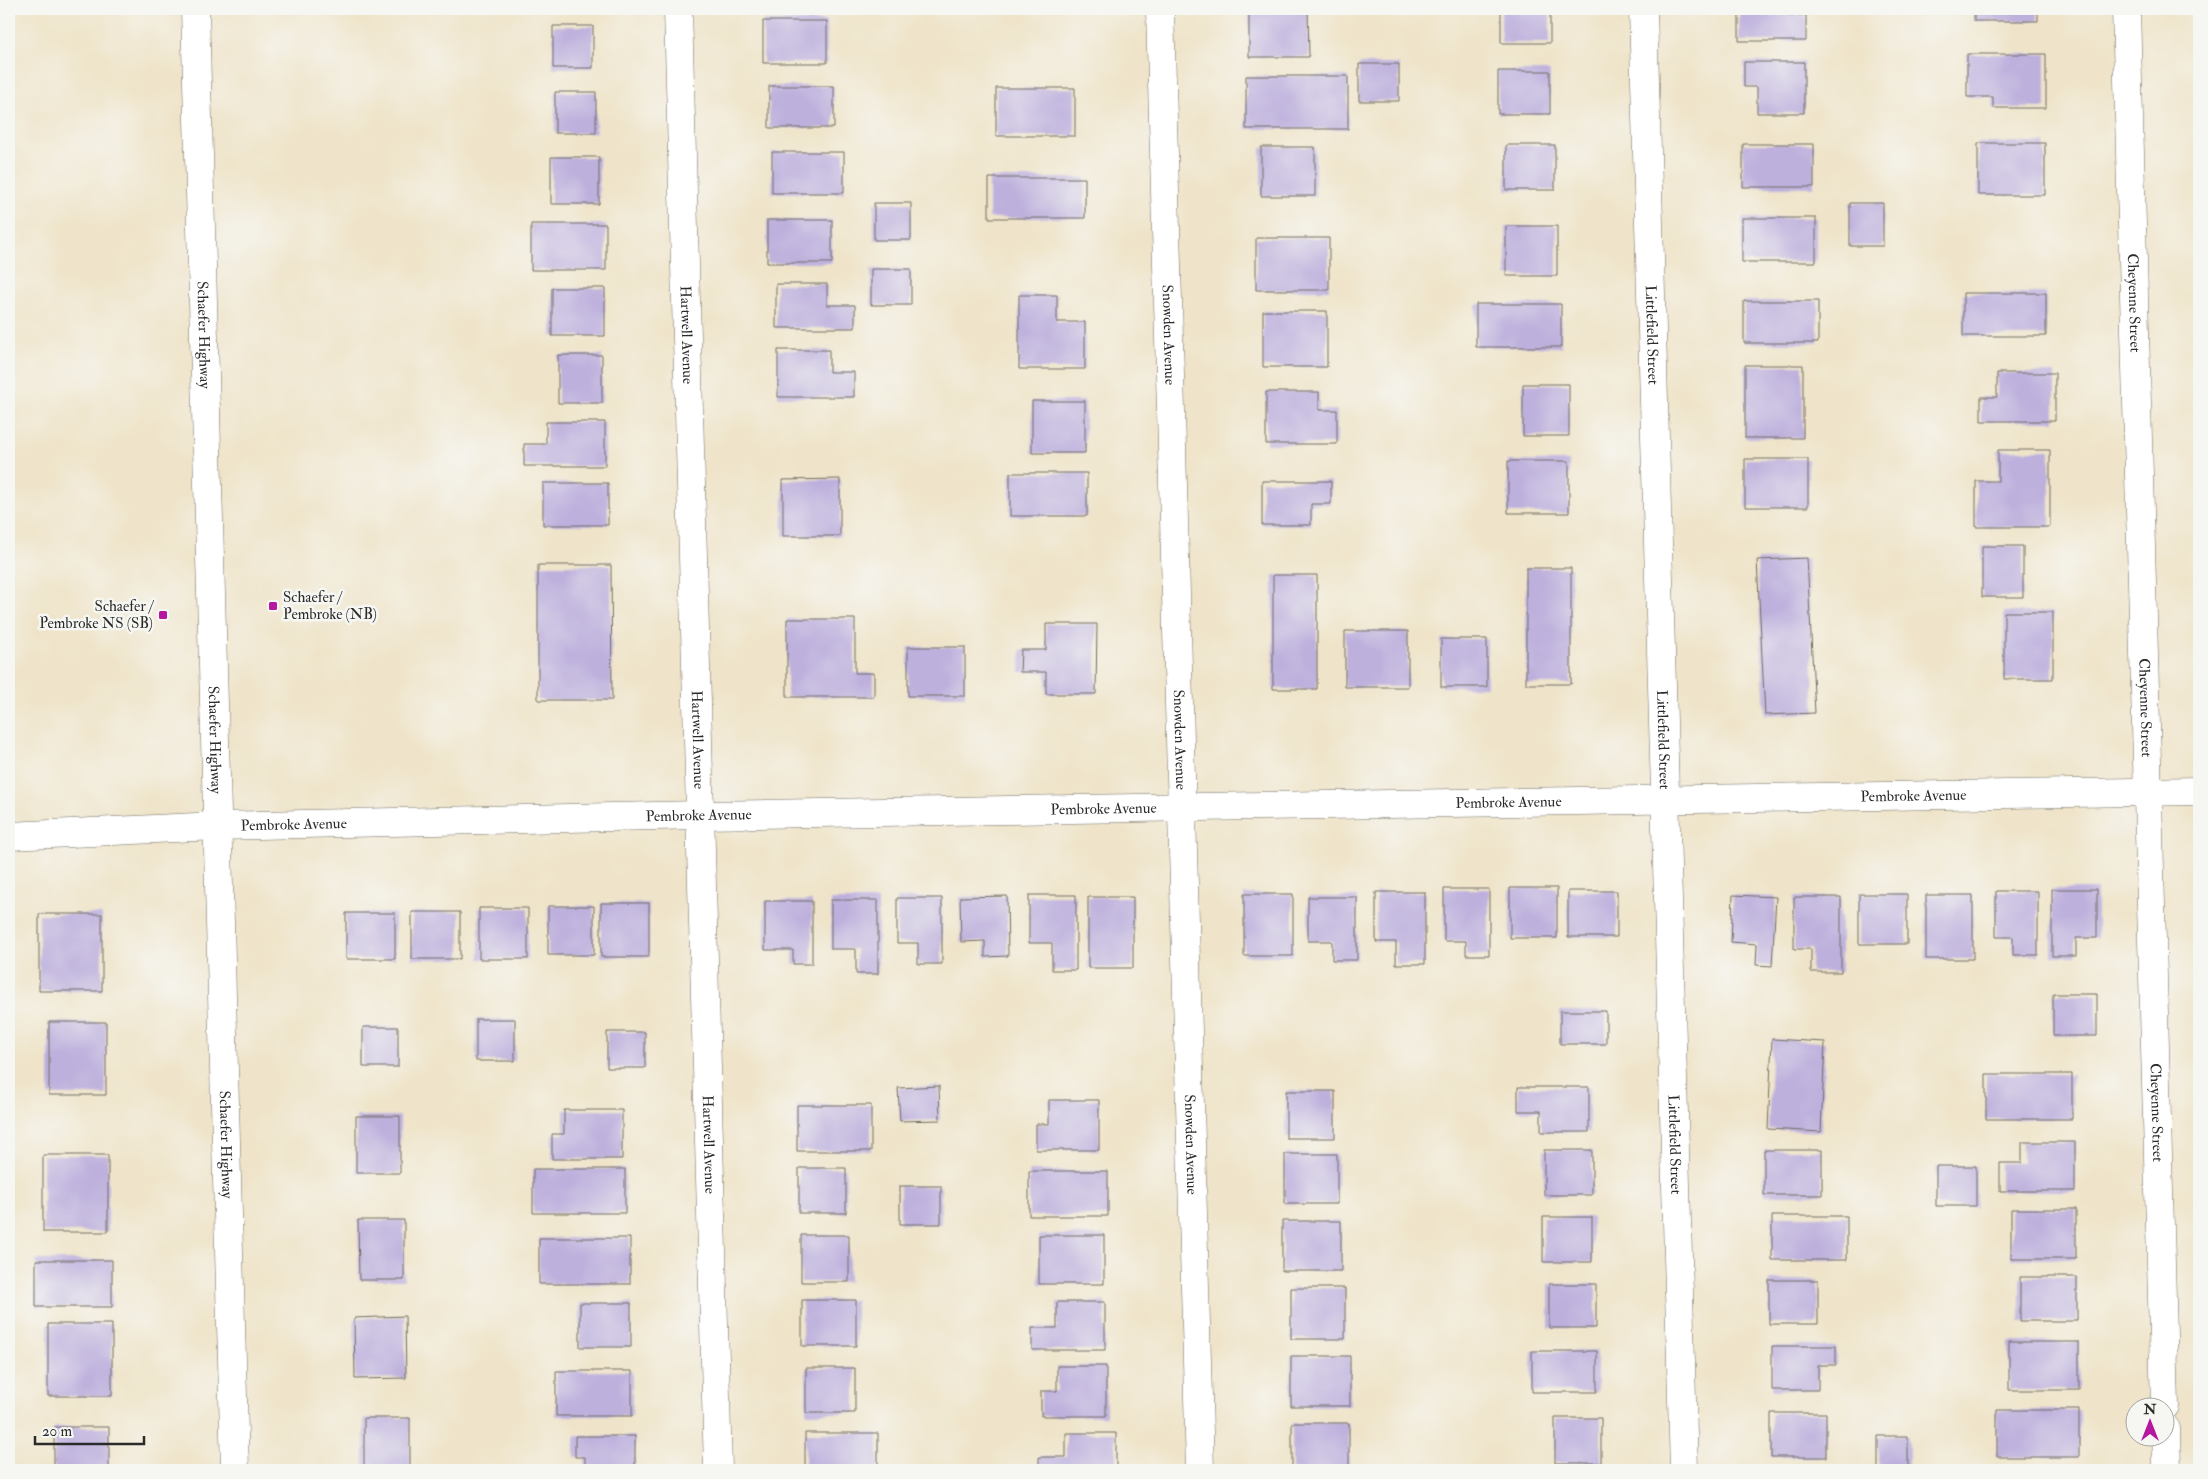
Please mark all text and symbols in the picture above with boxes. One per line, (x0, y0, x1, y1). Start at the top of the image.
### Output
street label: Cheyenne Street (2123, 253, 2145, 353)
street label: Schaefer Highway (192, 281, 214, 389)
street label: Snowden Avenue (1158, 284, 1179, 385)
street label: Hartwell Avenue (676, 285, 697, 385)
street label: Littlefield Street (1641, 285, 1663, 385)
place label: Schaefer / Pembroke (NB) (283, 588, 377, 624)
place label: Schaefer / Pembroke NS (SB) (39, 597, 155, 633)
marker: Schaefer / Pembroke (NB) (267, 600, 279, 612)
marker: Schaefer / Pembroke NS (SB) (157, 609, 169, 621)
street label: Cheyenne Street (2134, 658, 2156, 758)
street label: Schaefer Highway (204, 686, 225, 794)
street label: Snowden Avenue (1169, 689, 1190, 790)
street label: Hartwell Avenue (687, 690, 708, 789)
street label: Littlefield Street (1652, 690, 1674, 790)
street label: Pembroke Avenue (1860, 786, 1967, 806)
street label: Pembroke Avenue (1455, 792, 1562, 813)
street label: Pembroke Avenue (1050, 799, 1157, 819)
street label: Pembroke Avenue (645, 805, 752, 826)
street label: Pembroke Avenue (240, 814, 347, 835)
street label: Cheyenne Street (2145, 1063, 2167, 1162)
street label: Schaefer Highway (215, 1090, 237, 1199)
street label: Snowden Avenue (1180, 1094, 1201, 1195)
street label: Littlefield Street (1663, 1094, 1685, 1195)
street label: Hartwell Avenue (698, 1095, 719, 1194)
north arrow (2126, 1396, 2176, 1446)
text: N (2143, 1401, 2157, 1418)
scale bar (35, 1414, 144, 1446)
text: 20 m (42, 1422, 72, 1441)

